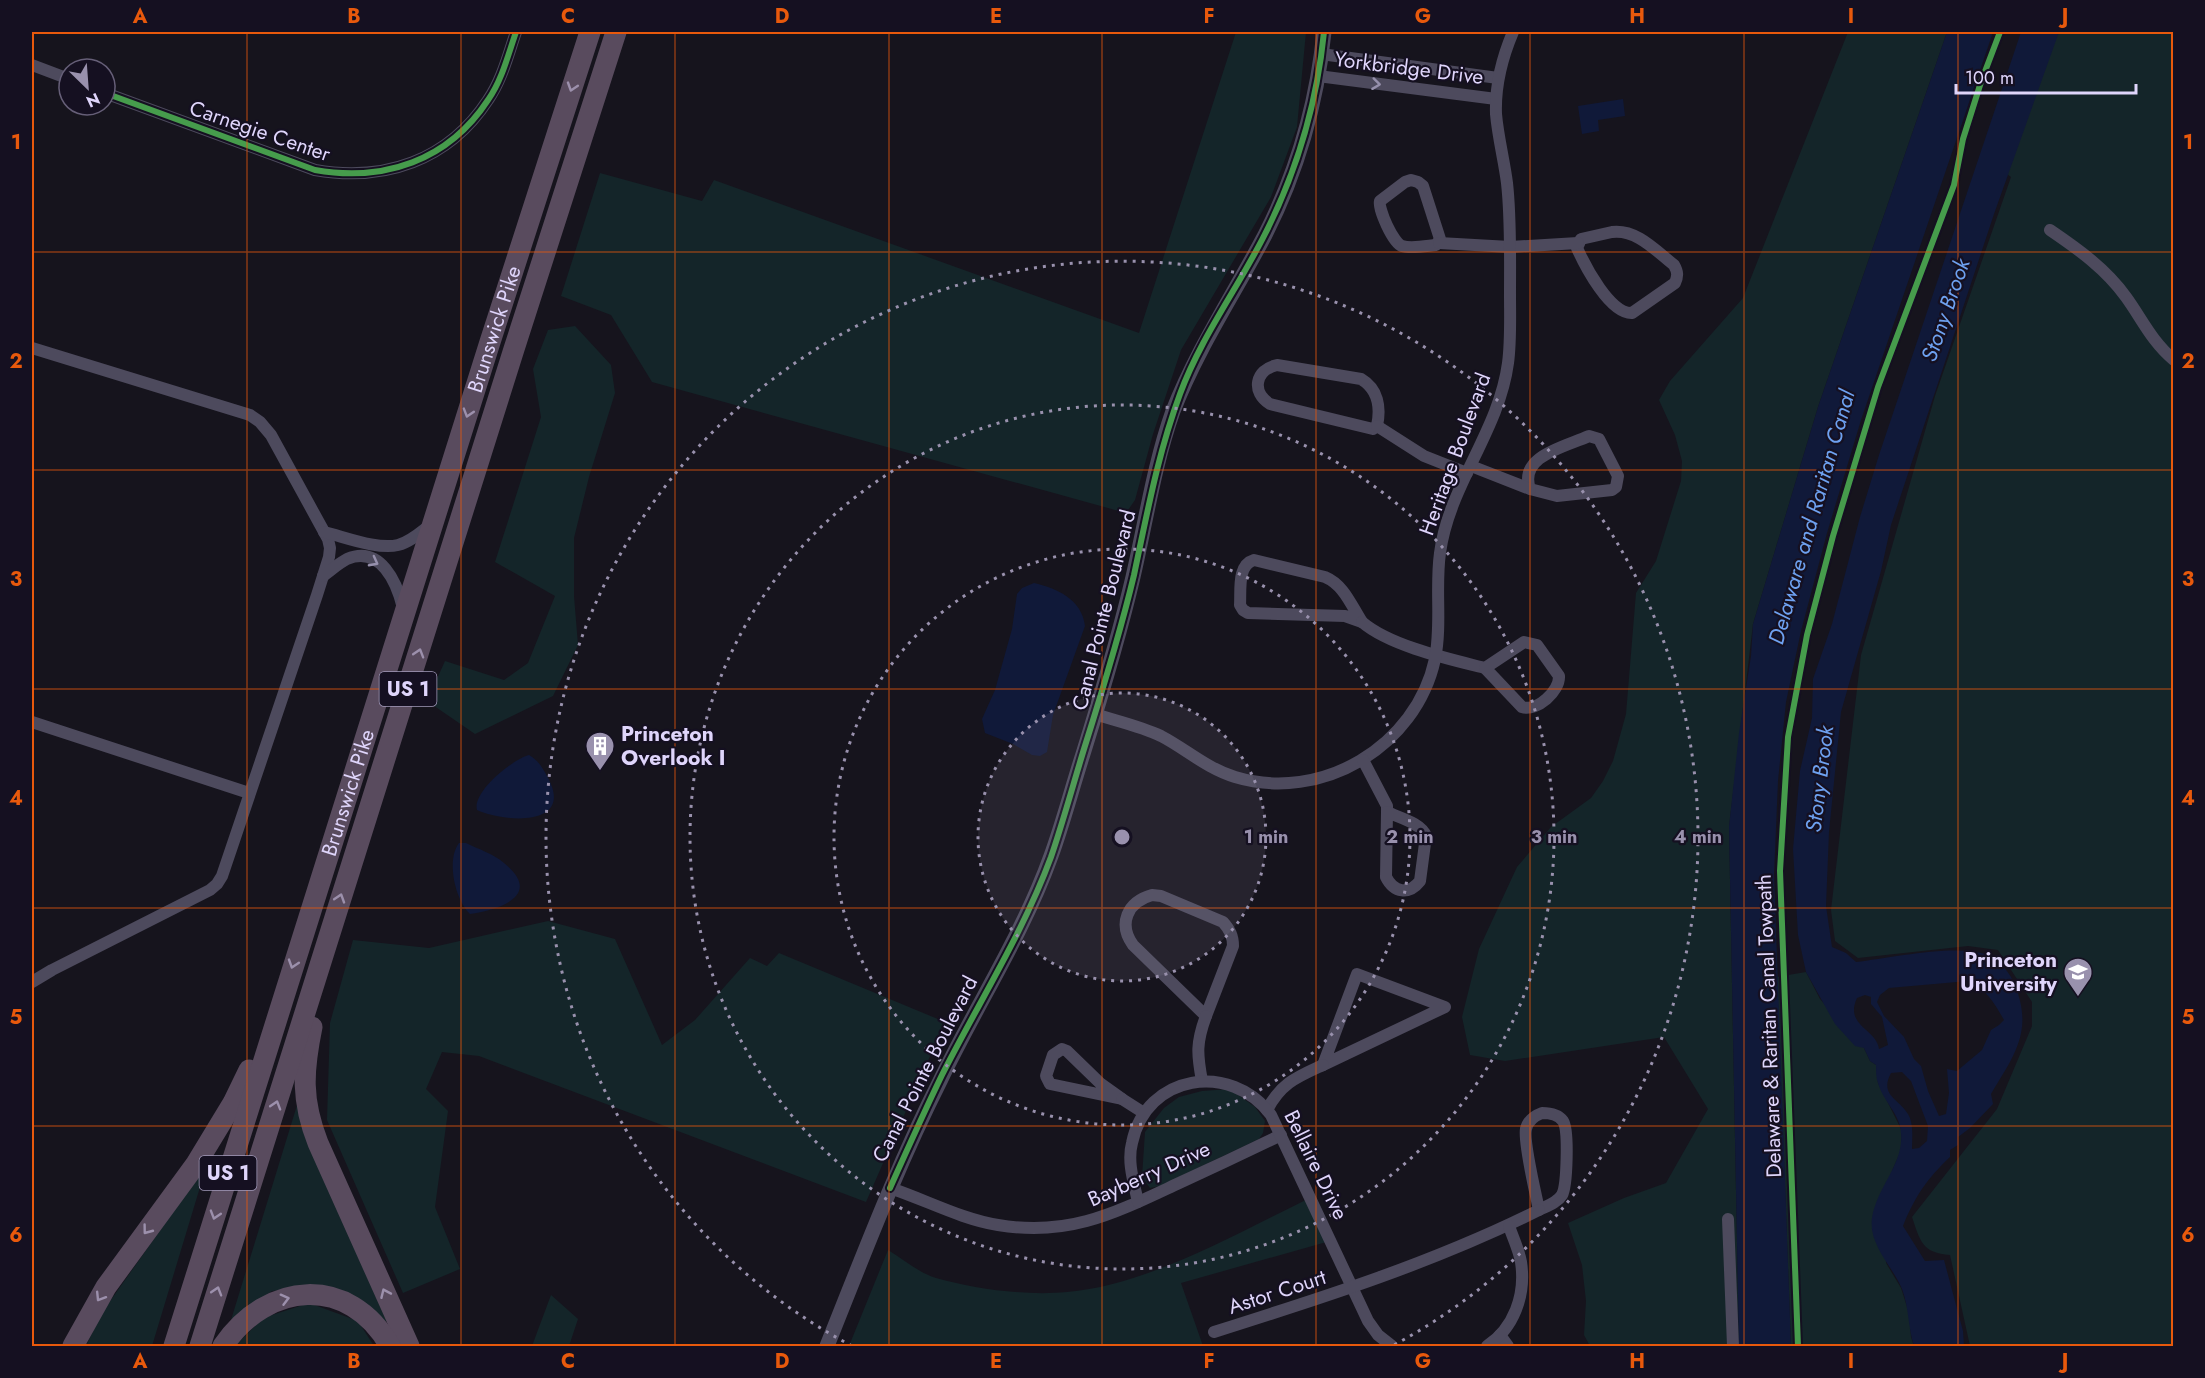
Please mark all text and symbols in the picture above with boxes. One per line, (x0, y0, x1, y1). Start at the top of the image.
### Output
text: A (132, 2, 148, 31)
text: B (347, 2, 361, 31)
text: C (561, 2, 575, 31)
text: D (775, 2, 789, 31)
text: E (990, 2, 1002, 31)
text: F (1203, 2, 1215, 31)
text: G (1415, 2, 1431, 31)
text: H (1629, 2, 1645, 31)
text: I (1848, 2, 1854, 31)
text: J (2058, 2, 2068, 31)
street label: Yorkbridge Drive (1333, 44, 1485, 92)
north arrow (57, 57, 117, 117)
scale bar (1956, 57, 2136, 95)
text: 100 m (1965, 65, 2014, 91)
one-way arrow (1371, 77, 1381, 90)
one-way arrow (567, 81, 579, 92)
text: N (83, 87, 104, 113)
street label: Carnegie Center (185, 93, 335, 169)
text: 1 (11, 128, 21, 157)
text: 1 (2183, 128, 2193, 157)
water label: Stony Brook (1912, 253, 1978, 366)
street label: Brunswick Pike (460, 262, 529, 396)
text: 2 (9, 347, 23, 376)
text: 2 (2181, 347, 2195, 376)
street label: Heritage Boulevard (1412, 369, 1498, 539)
water label: Delaware and Raritan Canal (1759, 385, 1863, 648)
one-way arrow (463, 407, 475, 418)
street label: Canal Pointe Boulevard (1065, 507, 1143, 713)
one-way arrow (368, 555, 379, 567)
text: 3 (10, 565, 22, 594)
text: 3 (2182, 565, 2194, 594)
one-way arrow (412, 648, 424, 659)
road number: US 1 (380, 672, 436, 706)
place label: Princeton Overlook I (621, 719, 726, 773)
water label: Stony Brook (1797, 722, 1842, 834)
street label: Brunswick Pike (314, 725, 382, 860)
building icon: Princeton Overlook I (584, 730, 616, 772)
text: 4 (9, 784, 23, 813)
text: 4 (2181, 784, 2195, 813)
text: 1 min (1244, 824, 1288, 850)
text: 2 min (1386, 824, 1434, 850)
text: 3 min (1531, 824, 1577, 850)
text: 4 min (1674, 824, 1722, 850)
centre of rings (1112, 827, 1132, 847)
street label: Delaware & Raritan Canal Towpath (1749, 874, 1789, 1178)
one-way arrow (333, 893, 346, 904)
place label: Princeton University (1960, 945, 2058, 999)
school or university icon: Princeton University (2062, 956, 2094, 998)
one-way arrow (288, 958, 301, 969)
street label: Canal Pointe Boulevard (865, 971, 985, 1167)
text: 5 (10, 1003, 23, 1032)
text: 5 (2182, 1003, 2195, 1032)
one-way arrow (268, 1100, 281, 1111)
street label: Bellaire Drive (1277, 1105, 1356, 1225)
street label: Bayberry Drive (1083, 1134, 1215, 1214)
road number: US 1 (200, 1156, 256, 1190)
one-way arrow (210, 1209, 222, 1220)
text: 6 (9, 1221, 23, 1250)
text: 6 (2181, 1221, 2195, 1250)
one-way arrow (144, 1223, 155, 1234)
street label: Astor Court (1224, 1262, 1330, 1322)
one-way arrow (210, 1286, 222, 1297)
one-way arrow (381, 1288, 393, 1299)
one-way arrow (95, 1291, 107, 1301)
one-way arrow (279, 1294, 289, 1306)
text: A (132, 1347, 148, 1376)
text: B (347, 1347, 361, 1376)
text: C (561, 1347, 575, 1376)
text: D (775, 1347, 789, 1376)
text: E (990, 1347, 1002, 1376)
text: F (1203, 1347, 1215, 1376)
text: G (1415, 1347, 1431, 1376)
text: H (1629, 1347, 1645, 1376)
text: I (1848, 1347, 1854, 1376)
text: J (2058, 1347, 2068, 1376)

